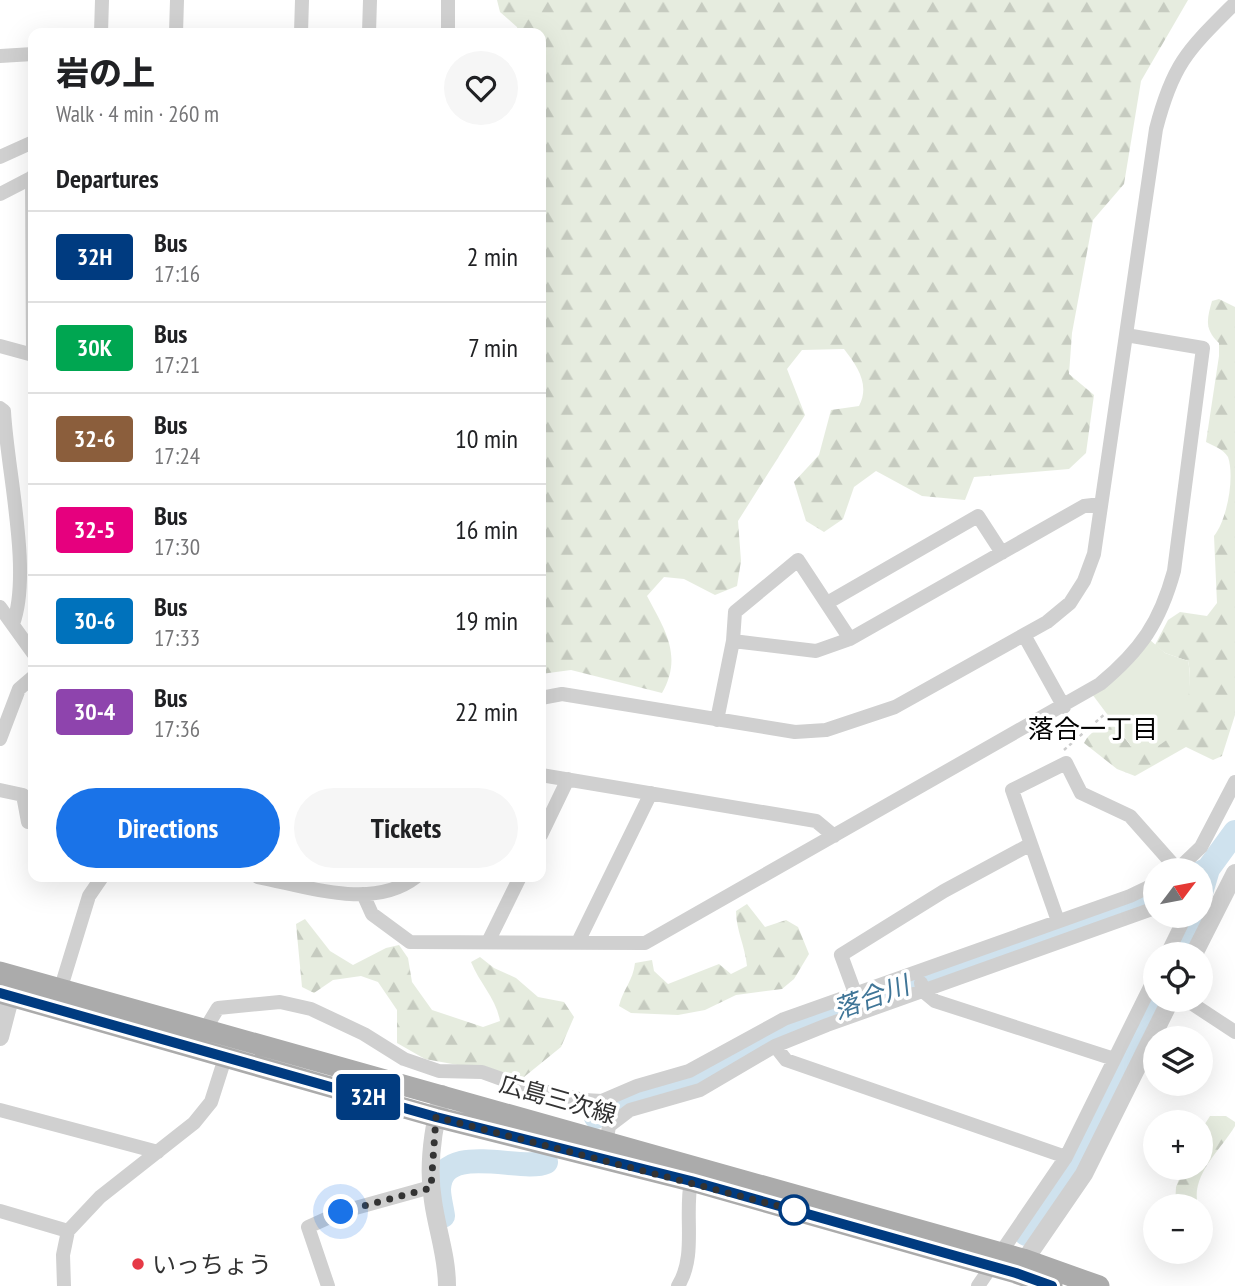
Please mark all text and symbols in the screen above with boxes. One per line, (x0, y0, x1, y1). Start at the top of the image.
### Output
text: 岩の上 (56, 51, 155, 94)
button: heart (444, 51, 518, 125)
text: Walk · 4 min · 260 m (56, 99, 219, 128)
text: Departures (56, 162, 159, 195)
text: Bus (154, 226, 187, 259)
text: 2 min (467, 240, 518, 273)
text: 32H (77, 241, 112, 272)
text: 17:16 (154, 259, 200, 288)
text: Bus (154, 317, 187, 350)
text: 7 min (468, 331, 518, 364)
text: 30K (77, 332, 112, 363)
text: 17:21 (154, 350, 200, 379)
text: Bus (154, 408, 187, 441)
text: 10 min (455, 422, 518, 455)
text: 32-6 (74, 423, 115, 454)
text: 17:24 (154, 441, 200, 470)
text: Bus (154, 499, 187, 532)
text: 16 min (455, 513, 518, 546)
text: 32-5 (74, 514, 115, 545)
text: 17:30 (154, 532, 200, 561)
text: Bus (154, 590, 187, 623)
text: 19 min (455, 604, 518, 637)
text: 30-6 (74, 605, 115, 636)
text: 17:33 (154, 623, 200, 652)
text: Bus (154, 681, 187, 714)
text: 22 min (455, 695, 518, 728)
text: 30-4 (74, 696, 115, 727)
district label: 落合一丁目 (1028, 712, 1158, 745)
text: 17:36 (154, 714, 200, 743)
button: Directions (56, 788, 280, 868)
button: Tickets (294, 788, 518, 868)
north arrow (1143, 858, 1213, 928)
map controls (1143, 858, 1213, 1264)
button: locate (1143, 942, 1213, 1012)
water label: 落合川 (829, 967, 916, 1026)
button: layers (1143, 1026, 1213, 1096)
street label: 広島三次線 (496, 1068, 620, 1130)
line badge: 32H (328, 1074, 408, 1120)
text: 32H (350, 1081, 386, 1112)
button: + (1143, 1110, 1213, 1180)
your location (323, 1194, 358, 1229)
button: − (1143, 1194, 1213, 1264)
unlabelled marker (779, 1195, 809, 1225)
place label: いっちょう (152, 1249, 272, 1280)
marker: いっちょう (130, 1256, 146, 1272)

